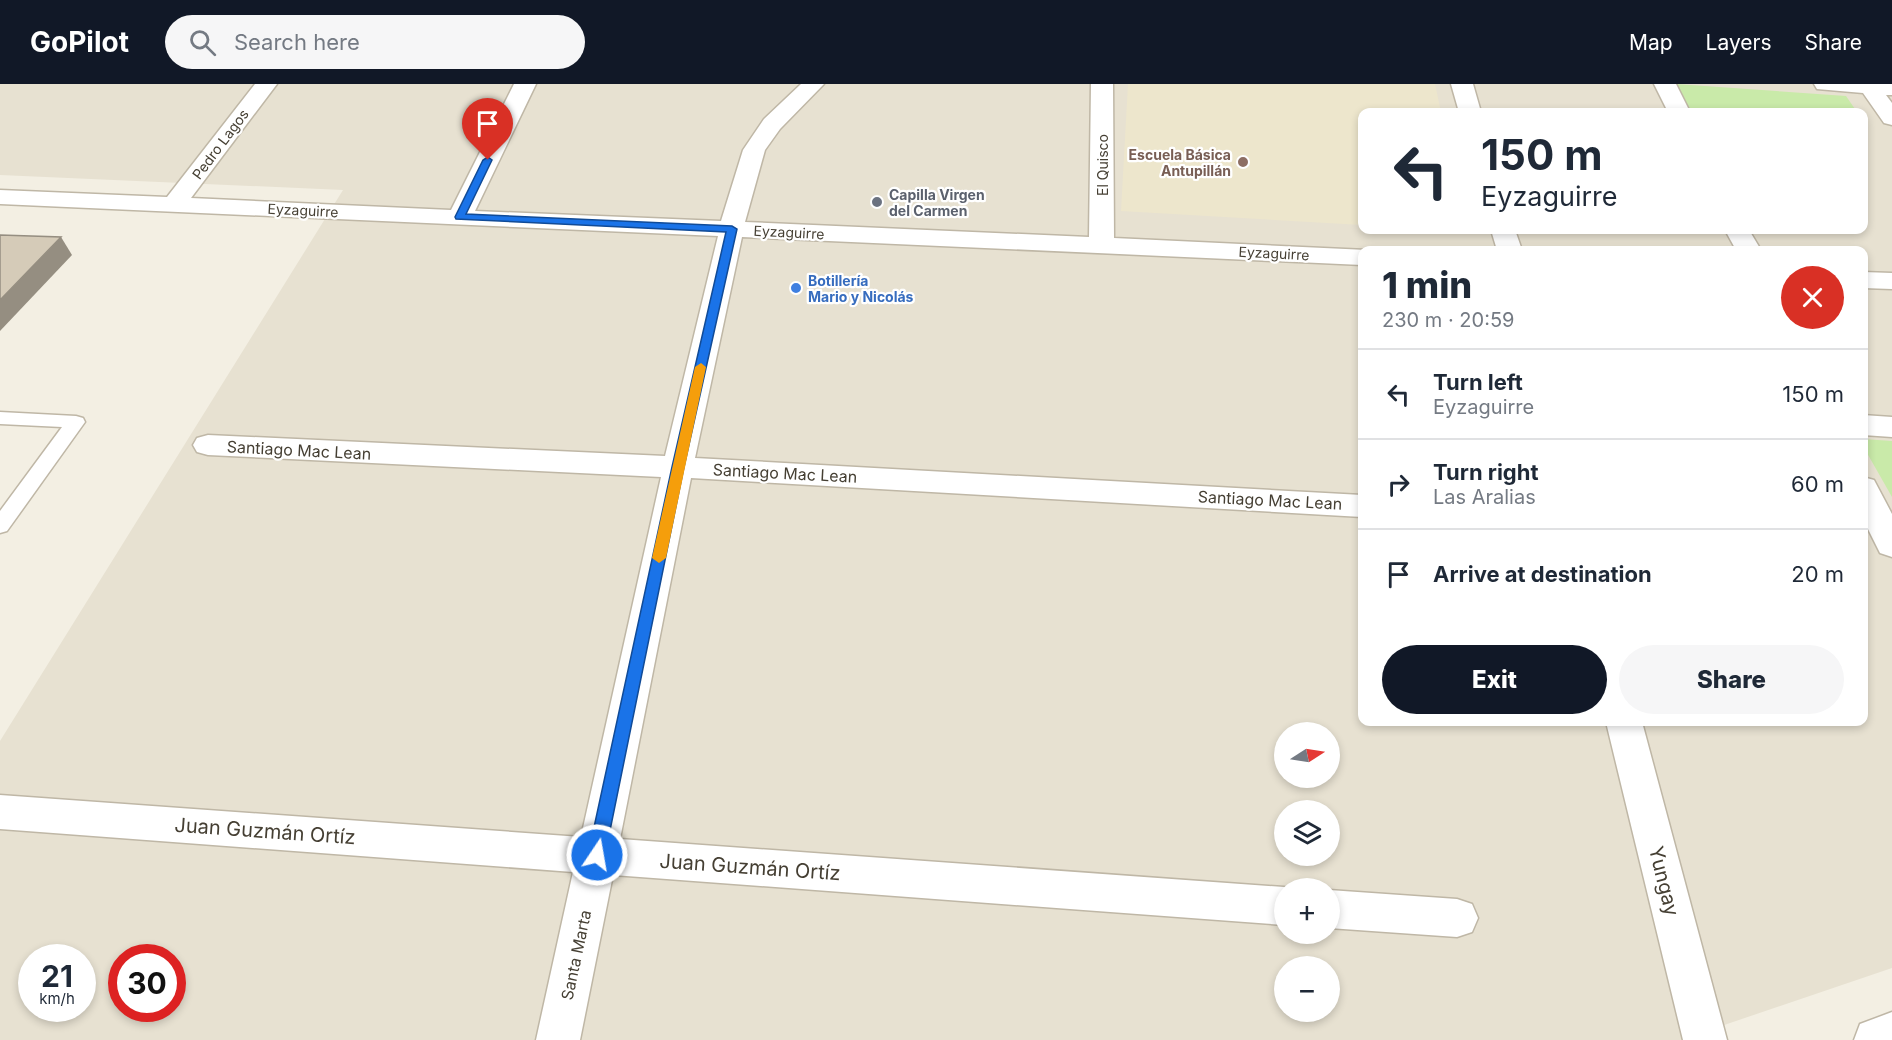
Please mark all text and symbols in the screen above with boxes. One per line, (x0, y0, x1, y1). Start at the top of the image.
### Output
search box (165, 15, 585, 69)
text: GoPilot (30, 25, 129, 59)
icon: search (186, 26, 219, 59)
text: Search here (234, 29, 360, 55)
text: Map (1629, 30, 1673, 55)
text: Layers (1706, 30, 1772, 55)
text: Share (1805, 30, 1862, 55)
pin (462, 98, 513, 160)
street label: Pedro Lagos (188, 106, 252, 182)
icon: arrive (471, 107, 504, 140)
text: 150 m (1481, 129, 1603, 180)
icon: left (1382, 132, 1460, 210)
street label: El Quisco (1094, 134, 1111, 196)
place label: Escuela Básica Antupillán (1129, 146, 1231, 179)
marker: Escuela Básica Antupillán (1236, 155, 1250, 169)
text: Eyzaguirre (1481, 180, 1618, 213)
place label: Capilla Virgen del Carmen (889, 186, 985, 219)
marker: Capilla Virgen del Carmen (870, 195, 884, 209)
street label: Eyzaguirre (267, 200, 339, 220)
street label: Eyzaguirre (753, 222, 825, 242)
street label: Eyzaguirre (1238, 243, 1310, 263)
text: 1 min (1382, 263, 1472, 307)
button: close (1781, 266, 1844, 329)
place label: Botillería Mario y Nicolás (808, 272, 914, 305)
marker: Botillería Mario y Nicolás (789, 281, 803, 295)
text: 230 m · 20:59 (1382, 308, 1514, 332)
text: Turn left (1433, 369, 1523, 395)
icon: left (1382, 378, 1415, 411)
text: 150 m (1782, 381, 1844, 407)
text: Eyzaguirre (1433, 395, 1534, 419)
street label: Santiago Mac Lean (226, 436, 372, 464)
street label: Santiago Mac Lean (712, 459, 858, 487)
text: Turn right (1433, 459, 1539, 485)
icon: right (1382, 468, 1415, 501)
text: 60 m (1791, 471, 1844, 497)
text: Las Aralias (1433, 485, 1536, 509)
street label: Santiago Mac Lean (1197, 486, 1343, 514)
icon: arrive (1382, 558, 1415, 591)
text: Arrive at destination (1433, 561, 1652, 587)
text: 20 m (1791, 561, 1844, 587)
button: Exit (1382, 645, 1607, 714)
button: Share (1619, 645, 1844, 714)
north arrow (1274, 722, 1340, 788)
map controls (1274, 722, 1340, 1022)
button: layers (1274, 800, 1340, 866)
street label: Juan Guzmán Ortíz (174, 813, 356, 849)
position arrow (565, 823, 629, 887)
street label: Yungay (1644, 844, 1684, 918)
street label: Juan Guzmán Ortíz (659, 849, 841, 885)
button: + (1274, 878, 1340, 944)
street label: Santa Marta (557, 908, 595, 1002)
speed limit sign: 30 (108, 944, 186, 1022)
button: − (1274, 956, 1340, 1022)
text: 21 (41, 958, 73, 994)
text: km/h (39, 989, 75, 1008)

